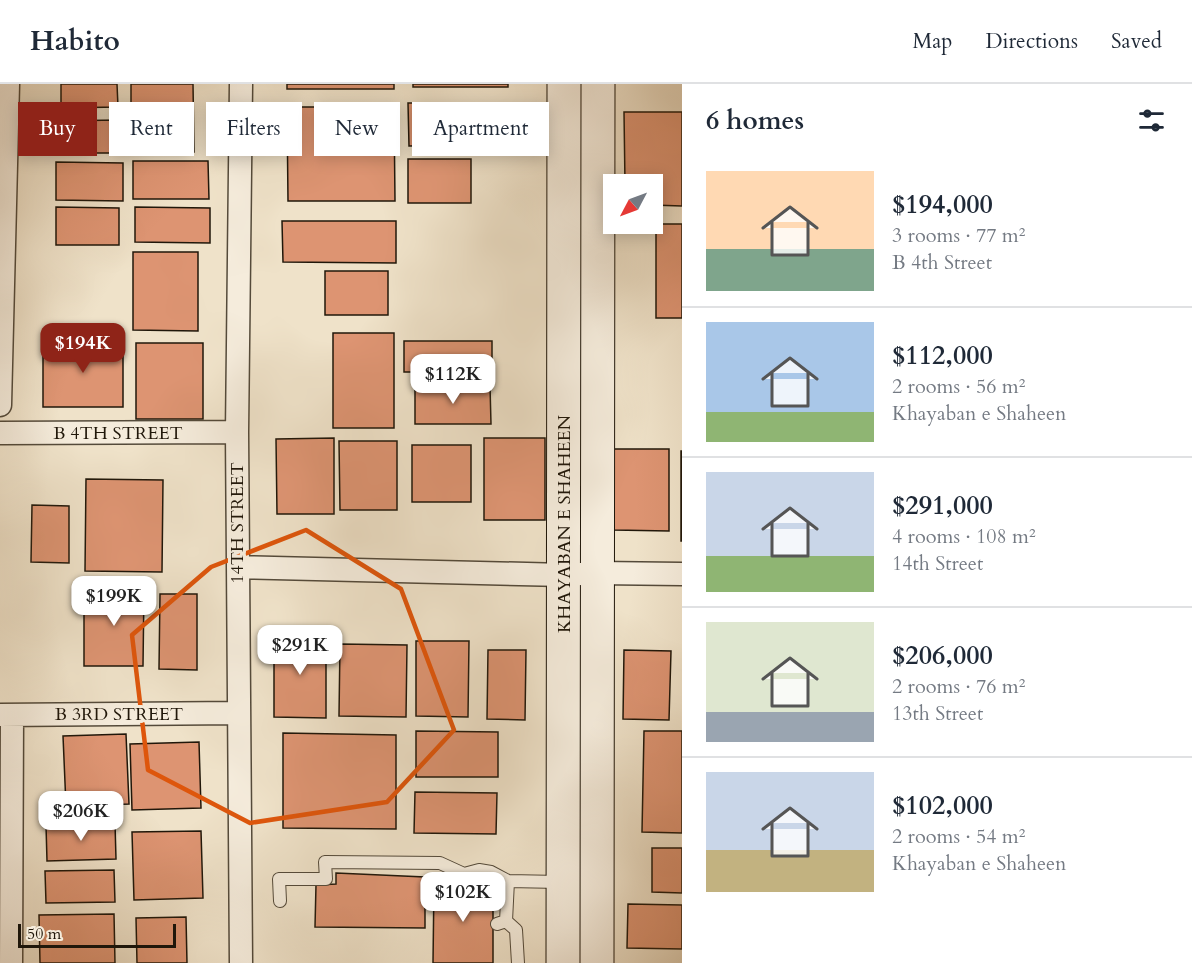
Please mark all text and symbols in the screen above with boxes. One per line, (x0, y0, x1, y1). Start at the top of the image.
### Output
text: Habito (30, 22, 120, 60)
text: Map (912, 27, 952, 56)
text: Directions (985, 27, 1078, 56)
text: Saved (1111, 27, 1162, 56)
chip: Buy (18, 102, 97, 156)
chip: Rent (109, 102, 194, 156)
chip: Filters (206, 102, 302, 156)
chip: New (314, 102, 400, 156)
chip: Apartment (412, 102, 549, 156)
text: 6 homes (706, 103, 804, 138)
icon: filters (1135, 104, 1168, 137)
north arrow (603, 174, 663, 234)
map controls (603, 174, 663, 234)
text: $194,000 (892, 187, 993, 222)
icon: home (754, 195, 826, 267)
text: 3 rooms · 77 m² (892, 222, 1025, 249)
text: B 4th Street (892, 249, 992, 276)
pin: $194K (41, 323, 125, 374)
text: $194K (54, 329, 112, 356)
text: $112,000 (892, 338, 993, 373)
icon: home (754, 346, 826, 418)
pin: $112K (411, 354, 495, 405)
text: $112K (424, 360, 482, 387)
text: 2 rooms · 56 m² (892, 373, 1025, 400)
text: Khayaban e Shaheen (892, 400, 1066, 427)
street label: KHAYABAN E SHAHEEN (552, 414, 577, 633)
street label: B 4TH STREET (53, 421, 183, 446)
street label: 14TH STREET (225, 462, 250, 584)
text: $291,000 (892, 488, 993, 523)
icon: home (754, 496, 826, 568)
text: 4 rooms · 108 m² (892, 523, 1036, 550)
text: 14th Street (892, 550, 983, 577)
pin: $199K (72, 576, 156, 627)
text: $199K (85, 582, 143, 609)
pin: $291K (258, 625, 342, 676)
text: $291K (271, 631, 329, 658)
text: $206,000 (892, 638, 993, 673)
icon: home (754, 646, 826, 718)
text: 2 rooms · 76 m² (892, 673, 1025, 700)
text: 13th Street (892, 700, 983, 727)
street label: B 3RD STREET (55, 702, 183, 727)
text: $102,000 (892, 788, 993, 823)
pin: $206K (39, 791, 123, 842)
icon: home (754, 796, 826, 868)
text: $206K (52, 797, 110, 824)
text: 2 rooms · 54 m² (892, 823, 1025, 850)
text: Khayaban e Shaheen (892, 850, 1066, 877)
pin: $102K (421, 872, 505, 923)
text: $102K (434, 878, 492, 905)
scale bar (18, 921, 176, 948)
text: 50 m (27, 923, 61, 945)

